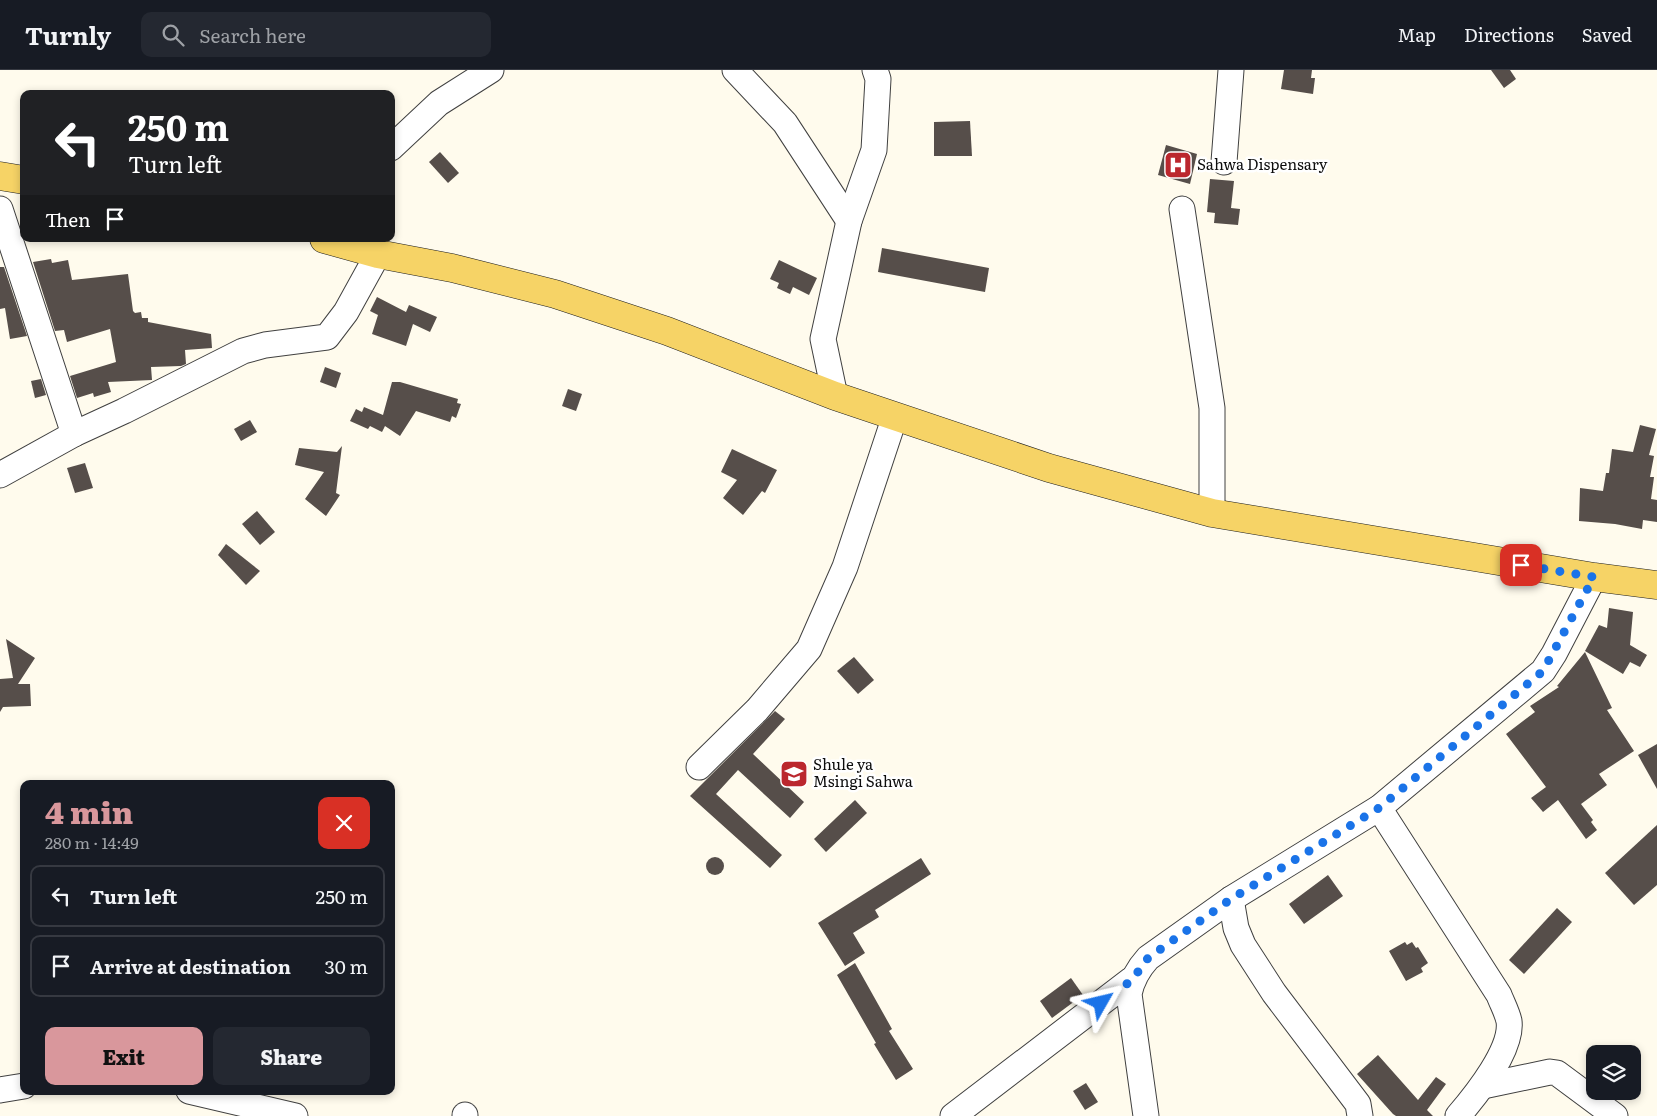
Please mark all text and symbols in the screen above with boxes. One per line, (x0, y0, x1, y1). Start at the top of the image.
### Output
search box (141, 12, 491, 57)
text: Turnly (25, 17, 111, 52)
icon: search (159, 21, 187, 49)
text: Search here (199, 21, 306, 49)
text: Map (1398, 21, 1436, 48)
text: Directions (1464, 21, 1554, 48)
text: Saved (1582, 21, 1632, 48)
text: 250 m (128, 100, 229, 152)
icon: left (45, 110, 110, 175)
text: Turn left (128, 147, 222, 180)
hospital icon: Sahwa Dispensary (1163, 150, 1193, 180)
place label: Sahwa Dispensary (1197, 152, 1328, 175)
text: Then (45, 205, 91, 233)
icon: arrive (101, 205, 129, 233)
pin (1500, 544, 1542, 586)
icon: arrive (1507, 551, 1535, 579)
place label: Shule ya Msingi Sahwa (813, 752, 914, 792)
school or university icon: Shule ya Msingi Sahwa (779, 759, 809, 789)
text: 4 min (45, 789, 133, 833)
button: close (318, 797, 370, 849)
text: 280 m · 14:49 (45, 830, 139, 854)
icon: left (47, 882, 75, 910)
text: Turn left (90, 882, 177, 910)
text: 250 m (316, 882, 368, 910)
icon: arrive (47, 952, 75, 980)
text: Arrive at destination (90, 952, 291, 980)
text: 30 m (324, 952, 368, 980)
position arrow (1074, 976, 1126, 1028)
button: Exit (45, 1027, 203, 1085)
button: Share (213, 1027, 370, 1085)
map controls (1586, 1045, 1641, 1100)
button: layers (1586, 1045, 1641, 1100)

